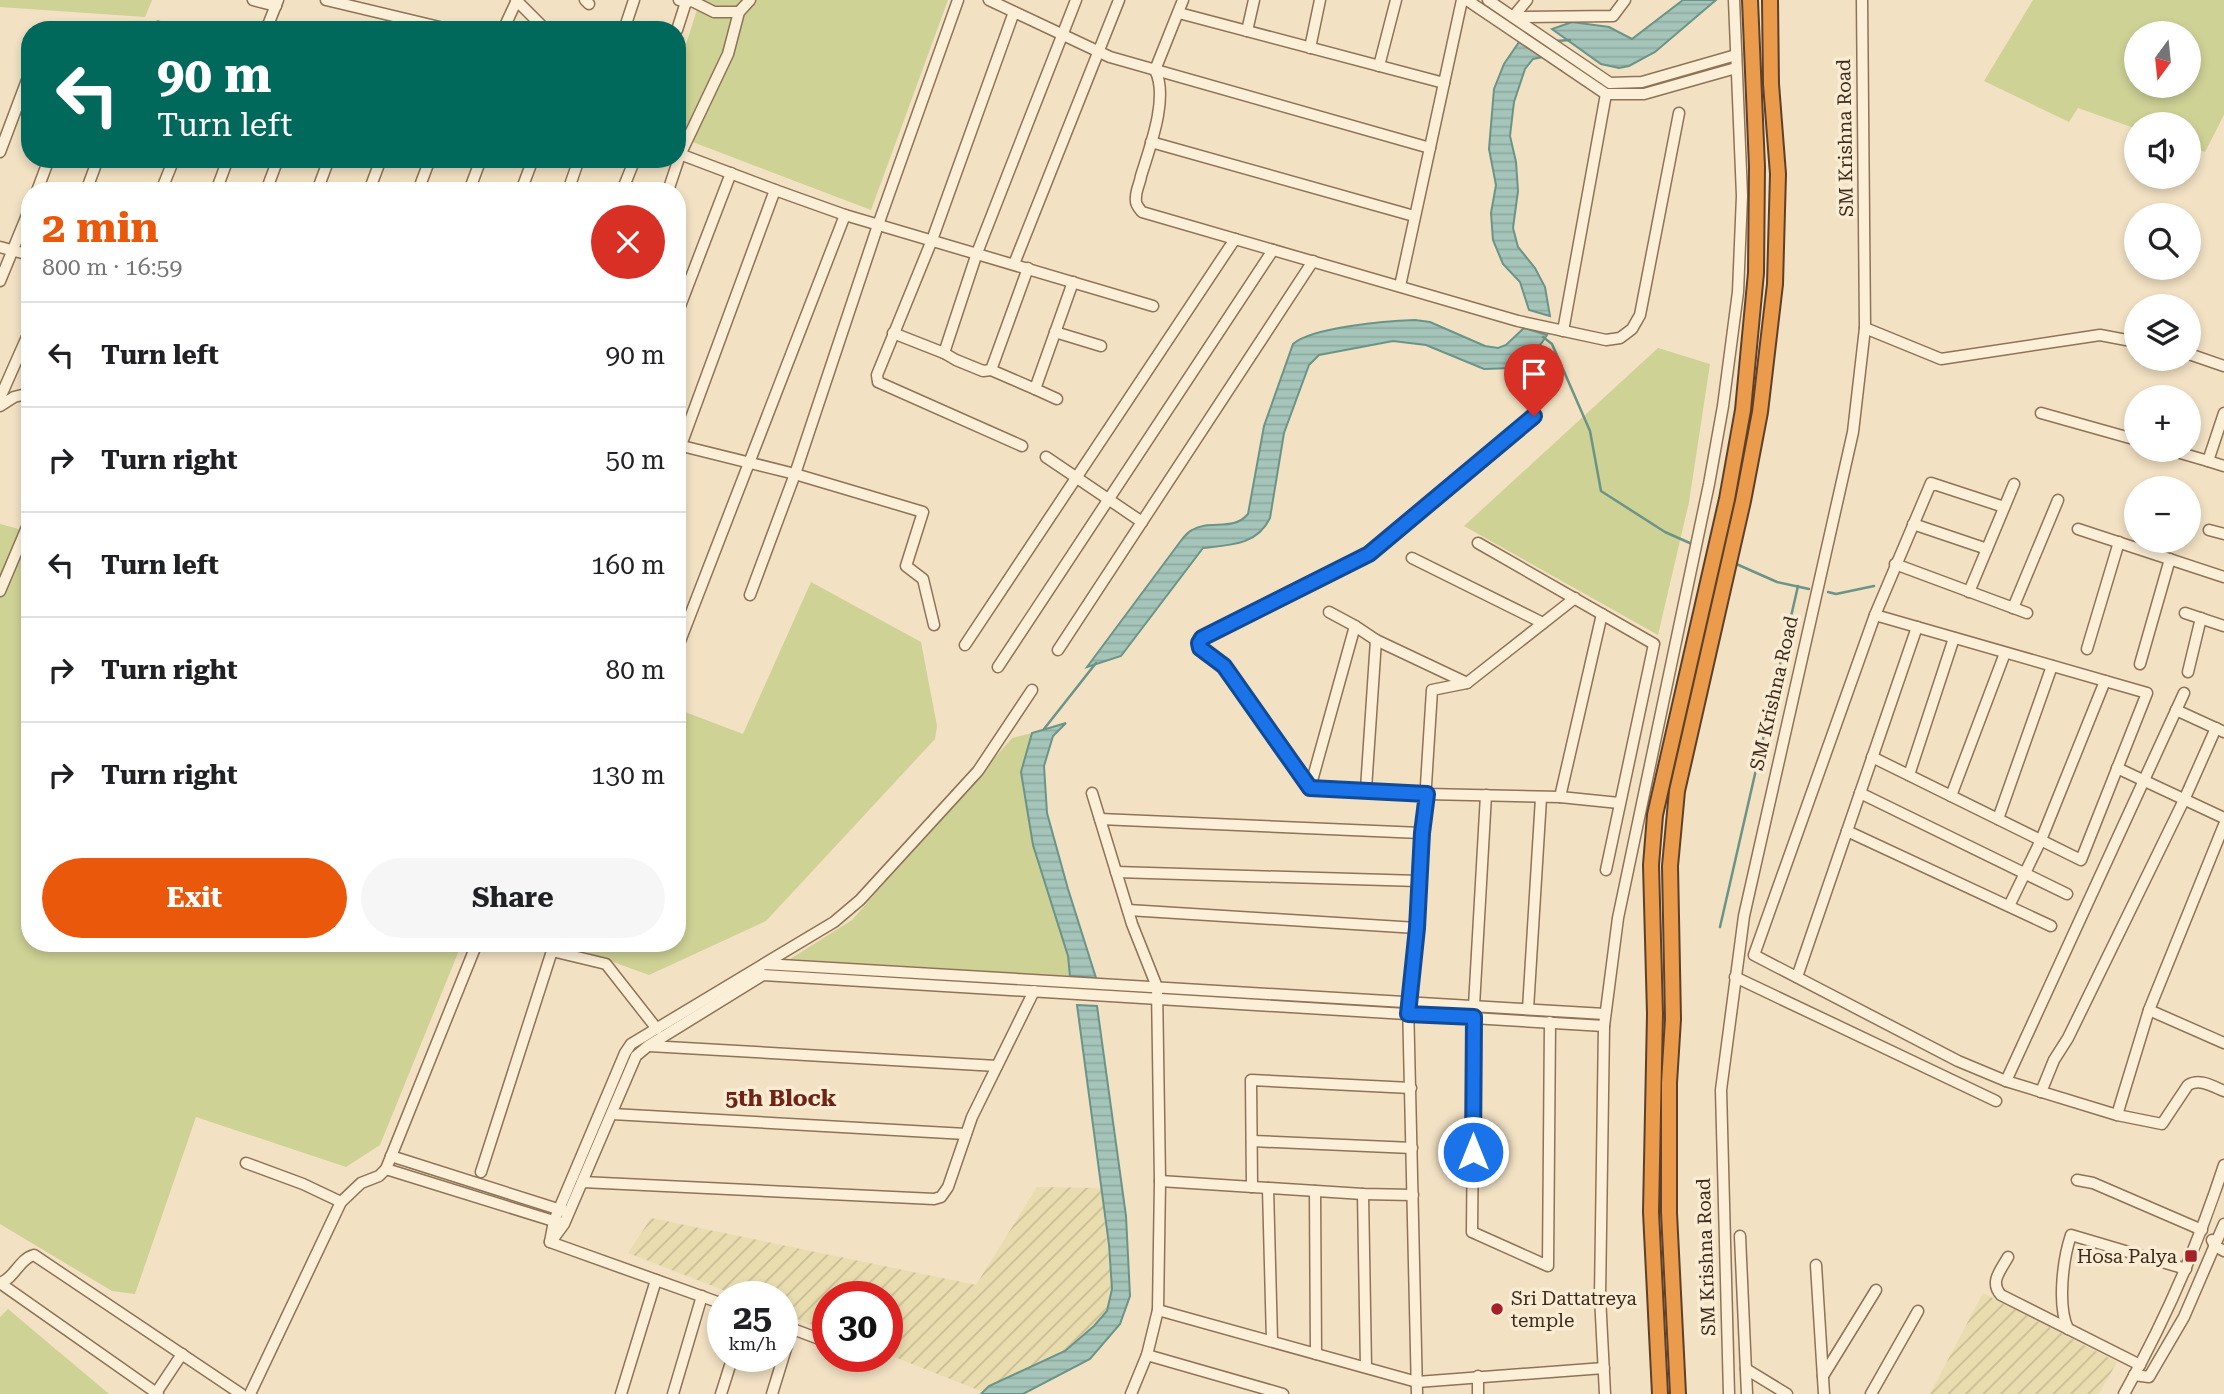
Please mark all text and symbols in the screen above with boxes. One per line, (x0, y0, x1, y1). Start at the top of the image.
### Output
north arrow (2124, 21, 2202, 98)
map controls (2124, 21, 2201, 553)
text: 90 m (157, 47, 272, 104)
icon: left (42, 49, 133, 140)
street label: SM Krishna Road (1832, 59, 1858, 217)
text: Turn left (157, 106, 292, 144)
button: sound (2124, 112, 2201, 189)
text: 2 min (42, 203, 159, 252)
button: search (2124, 203, 2201, 280)
button: close (591, 205, 665, 279)
text: 800 m · 16:59 (42, 254, 182, 281)
button: layers (2124, 294, 2201, 371)
icon: left (42, 336, 80, 374)
text: Turn left (101, 340, 219, 370)
text: 90 m (606, 340, 665, 370)
pin (1504, 344, 1564, 416)
icon: arrive (1515, 355, 1553, 393)
button: + (2124, 385, 2201, 462)
icon: right (42, 441, 80, 479)
text: Turn right (101, 445, 237, 475)
text: 50 m (606, 445, 665, 475)
button: − (2124, 476, 2201, 553)
icon: left (42, 546, 80, 584)
text: Turn left (101, 550, 219, 580)
text: 160 m (591, 550, 665, 580)
street label: SM Krishna Road (1745, 613, 1803, 773)
icon: right (42, 651, 80, 689)
text: Turn right (101, 655, 237, 685)
text: 80 m (606, 655, 665, 685)
icon: right (42, 756, 80, 794)
text: Turn right (101, 760, 237, 790)
text: 130 m (591, 760, 665, 790)
button: Exit (42, 858, 347, 938)
button: Share (361, 858, 665, 938)
district label: 5th Block (725, 1085, 837, 1112)
position arrow (1436, 1115, 1510, 1189)
street label: SM Krishna Road (1692, 1178, 1720, 1336)
place label: Hosa Palya (2077, 1245, 2178, 1268)
marker: Hosa Palya (2183, 1248, 2199, 1264)
speed limit sign: 30 (812, 1281, 903, 1372)
place label: Sri Dattatreya temple (1511, 1287, 1637, 1332)
text: 25 (733, 1297, 772, 1338)
marker: Sri Dattatreya temple (1489, 1301, 1505, 1317)
text: km/h (728, 1333, 777, 1354)

